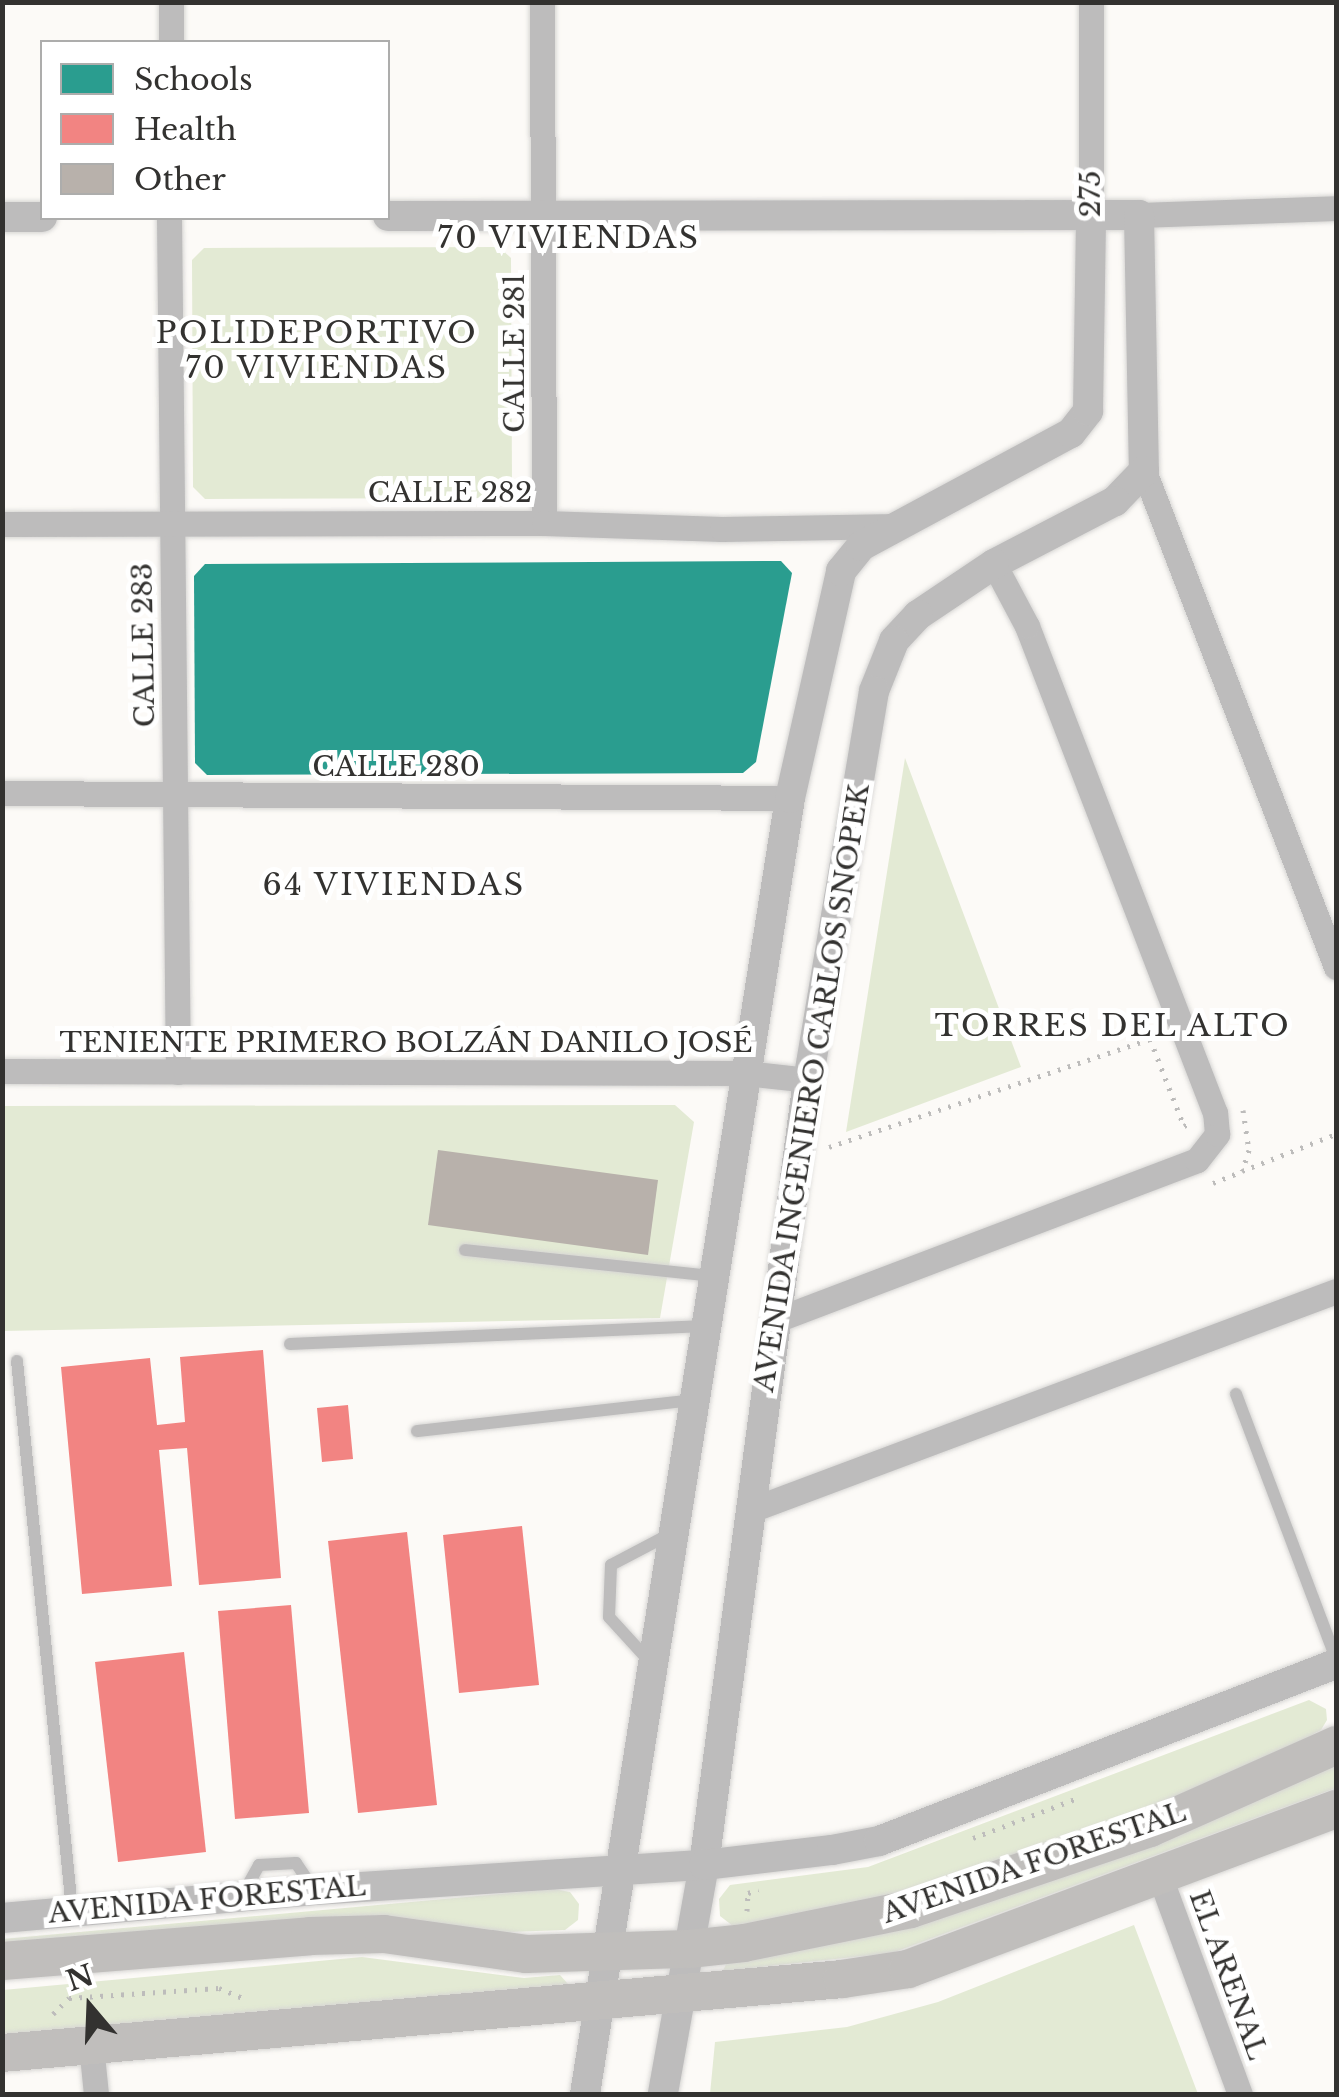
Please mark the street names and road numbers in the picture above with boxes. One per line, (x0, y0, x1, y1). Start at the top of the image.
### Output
street label: 275 (1074, 171, 1108, 217)
street label: CALLE 281 (498, 273, 532, 433)
street label: CALLE 282 (368, 476, 532, 510)
street label: CALLE 283 (126, 562, 162, 728)
street label: CALLE 280 (312, 750, 480, 784)
street label: AVENIDA INGENIERO CARLOS SNOPEK (747, 781, 877, 1395)
street label: TENIENTE PRIMERO BOLZÁN DANILO JOSÉ (59, 1026, 753, 1060)
street label: AVENIDA FORESTAL (877, 1795, 1191, 1931)
street label: AVENIDA FORESTAL (46, 1869, 368, 1931)
street label: EL ARENAL (1181, 1885, 1275, 2065)

